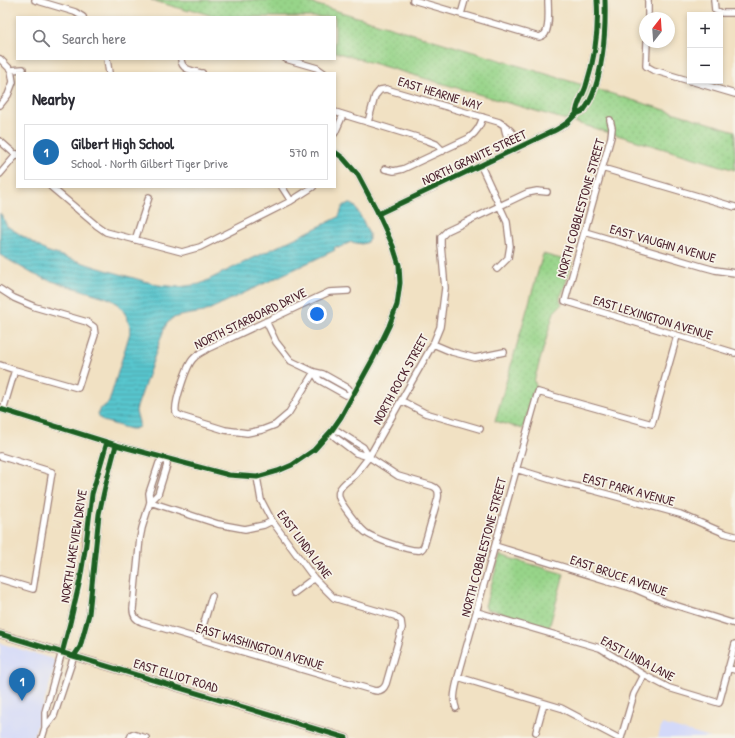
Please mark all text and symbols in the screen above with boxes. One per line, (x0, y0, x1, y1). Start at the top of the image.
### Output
north arrow (639, 12, 675, 48)
map controls (687, 12, 723, 84)
button: + (687, 12, 723, 48)
search box (16, 16, 336, 60)
icon: search (30, 27, 52, 49)
text: Search here (62, 28, 126, 49)
button: − (687, 48, 723, 84)
street label: EAST HEARNE WAY (396, 72, 484, 114)
text: Nearby (32, 87, 75, 110)
street label: NORTH GRANITE STREET (419, 124, 530, 189)
text: Gilbert High School (71, 133, 174, 154)
street label: NORTH COBBLESTONE STREET (552, 136, 609, 280)
text: 1 (44, 143, 48, 161)
text: 570 m (289, 143, 319, 161)
text: School · North Gilbert Tiger Drive (71, 154, 228, 172)
street label: EAST VAUGHN AVENUE (608, 219, 718, 267)
street label: NORTH STARBOARD DRIVE (191, 283, 309, 353)
street label: EAST LEXINGTON AVENUE (591, 290, 715, 344)
your location (307, 304, 327, 324)
street label: NORTH ROCK STREET (368, 330, 433, 427)
street label: EAST PARK AVENUE (581, 468, 677, 510)
street label: NORTH COBBLESTONE STREET (456, 474, 511, 619)
street label: NORTH LAKEVIEW DRIVE (55, 488, 91, 604)
street label: EAST LINDA LANE (273, 506, 337, 582)
street label: EAST BRUCE AVENUE (568, 550, 670, 600)
street label: EAST WASHINGTON AVENUE (194, 618, 326, 674)
street label: EAST LINDA LANE (598, 631, 678, 685)
street label: EAST ELLIOT ROAD (132, 654, 221, 697)
pin: 1 (9, 668, 35, 701)

